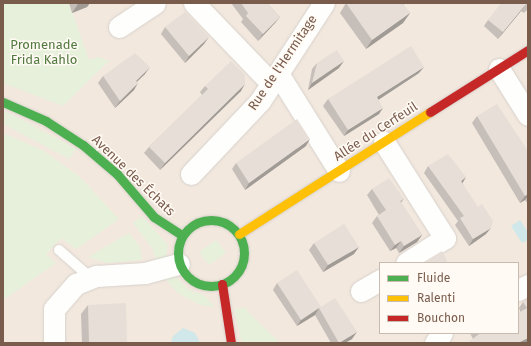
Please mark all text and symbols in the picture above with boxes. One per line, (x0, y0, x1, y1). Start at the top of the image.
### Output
street label: Rue de l'Hermitage (245, 12, 321, 114)
park label: Promenade Frida Kahlo (10, 38, 78, 69)
street label: Allée du Cerfeuil (331, 99, 421, 165)
street label: Avenue des Échats (88, 132, 178, 220)
legend (379, 262, 519, 334)
text: Fluide (417, 271, 450, 285)
text: Ralenti (417, 291, 455, 305)
text: Bouchon (417, 311, 465, 325)

